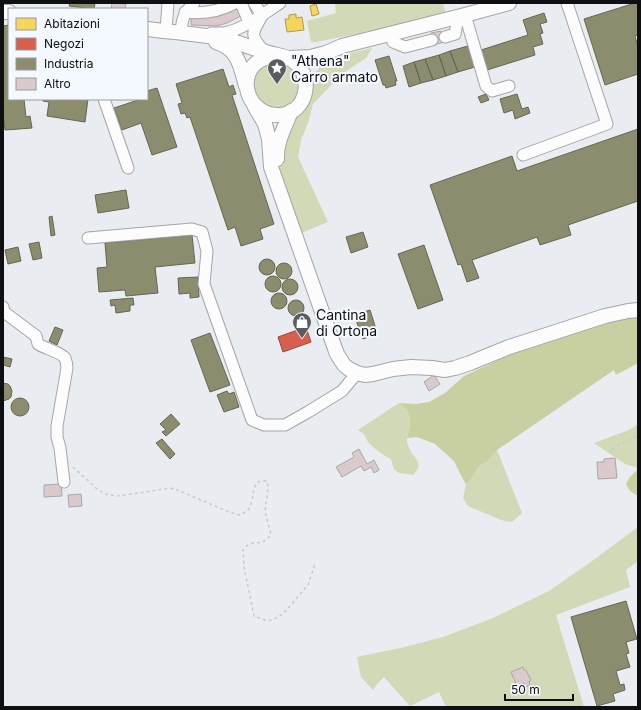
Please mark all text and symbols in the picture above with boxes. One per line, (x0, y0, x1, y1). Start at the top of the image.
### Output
legend (8, 8, 148, 100)
text: Abitazioni (44, 16, 100, 31)
text: Negozi (44, 36, 84, 51)
place label: "Athena" Carro armato (291, 52, 378, 85)
text: Industria (44, 56, 93, 71)
place icon: "Athena" Carro armato (266, 57, 288, 85)
text: Altro (44, 76, 71, 91)
place label: Cantina di Ortona (316, 306, 377, 339)
shop icon: Cantina di Ortona (291, 311, 313, 339)
scale bar (505, 676, 573, 702)
text: 50 m (511, 682, 540, 697)

